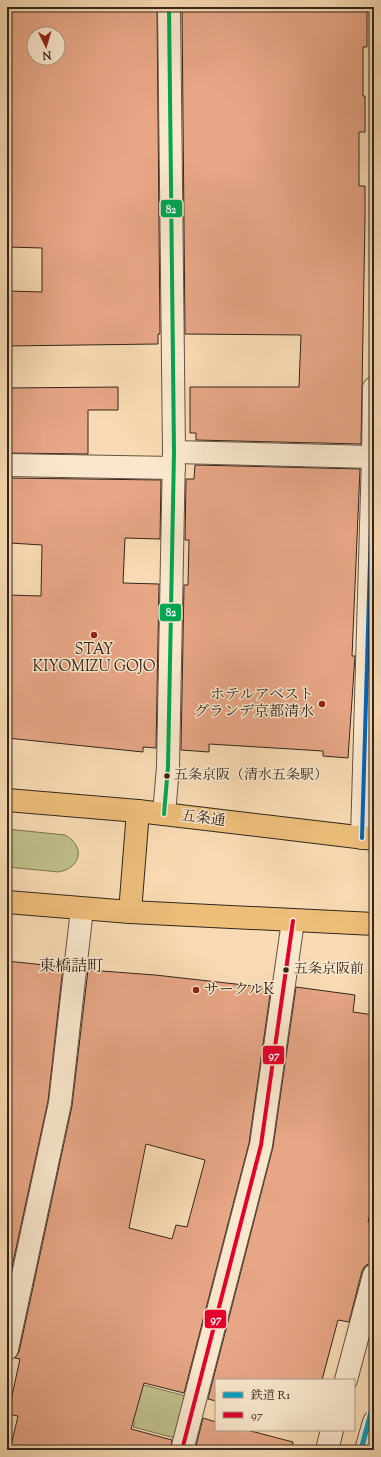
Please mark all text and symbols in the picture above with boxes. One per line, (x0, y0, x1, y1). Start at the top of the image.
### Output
north arrow (26, 26, 66, 66)
text: N (41, 47, 53, 63)
line badge: 82 (160, 199, 183, 218)
text: 82 (166, 202, 177, 218)
line badge: 82 (159, 603, 182, 622)
text: 82 (166, 605, 177, 621)
marker: STAY KIYOMIZU GOJO (89, 630, 99, 640)
place label: STAY KIYOMIZU GOJO (33, 640, 156, 678)
place label: ホテルアベスト グランデ京都清水 (194, 685, 314, 723)
marker: ホテルアベスト グランデ京都清水 (317, 699, 327, 709)
place label: 五条京阪（清水五条駅） (174, 766, 328, 786)
marker: 五条京阪（清水五条駅） (162, 771, 172, 781)
street label: 五条通 (179, 806, 227, 832)
district label: 東橋詰町 (39, 956, 103, 979)
place label: 五条京阪前 (294, 960, 364, 980)
marker: 五条京阪前 (281, 965, 291, 975)
place label: サークルK (204, 980, 275, 1001)
marker: サークルK (191, 985, 201, 995)
line badge: 97 (262, 1045, 285, 1065)
text: 97 (269, 1048, 280, 1064)
line badge: 97 (204, 1309, 227, 1329)
text: 97 (211, 1312, 222, 1328)
legend (215, 1379, 355, 1431)
text: 鉄道 R1 (250, 1387, 290, 1405)
text: 97 (251, 1407, 263, 1425)

